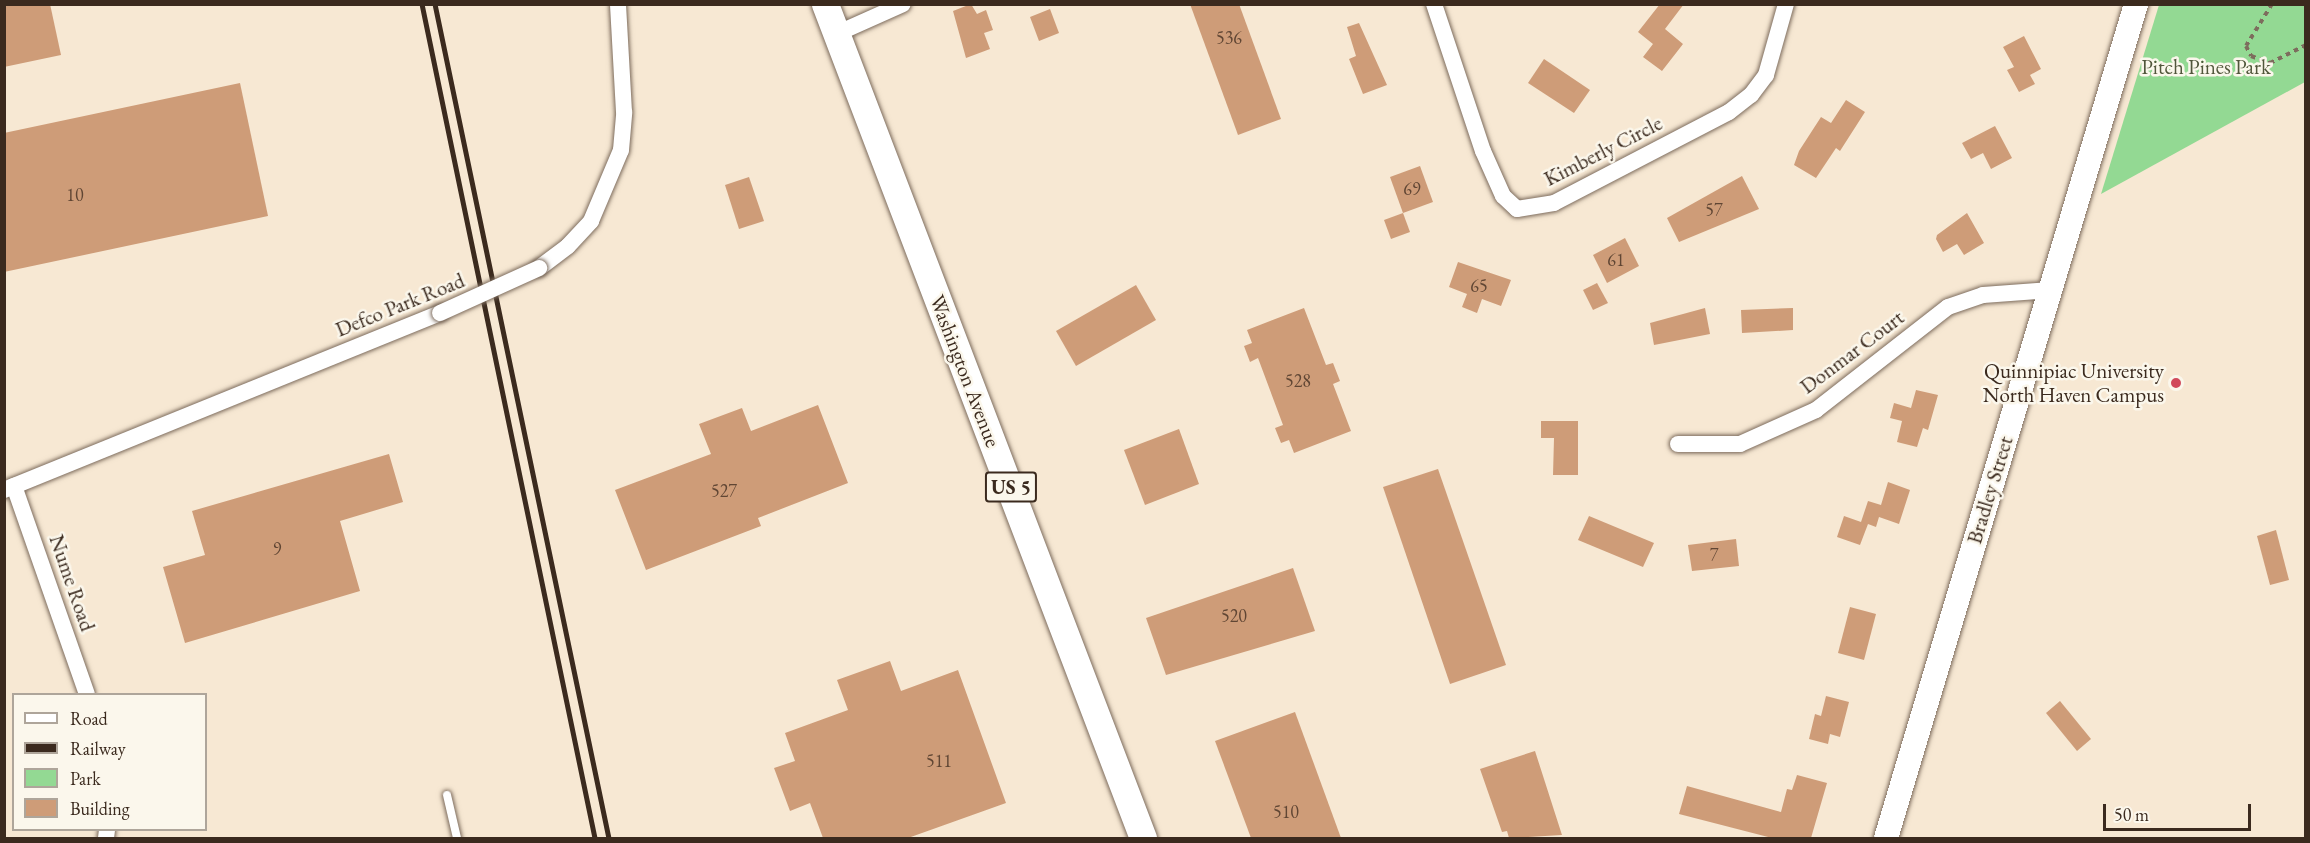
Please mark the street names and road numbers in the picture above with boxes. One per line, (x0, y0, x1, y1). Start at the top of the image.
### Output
street label: Kimberly Circle (1540, 110, 1666, 192)
street label: Defco Park Road (332, 268, 468, 342)
street label: Washington Avenue (924, 291, 1006, 451)
street label: Donmar Court (1795, 305, 1909, 399)
street label: Bradley Street (1962, 433, 2018, 547)
road number: US 5 (984, 470, 1038, 504)
street label: Nume Road (44, 531, 100, 635)

